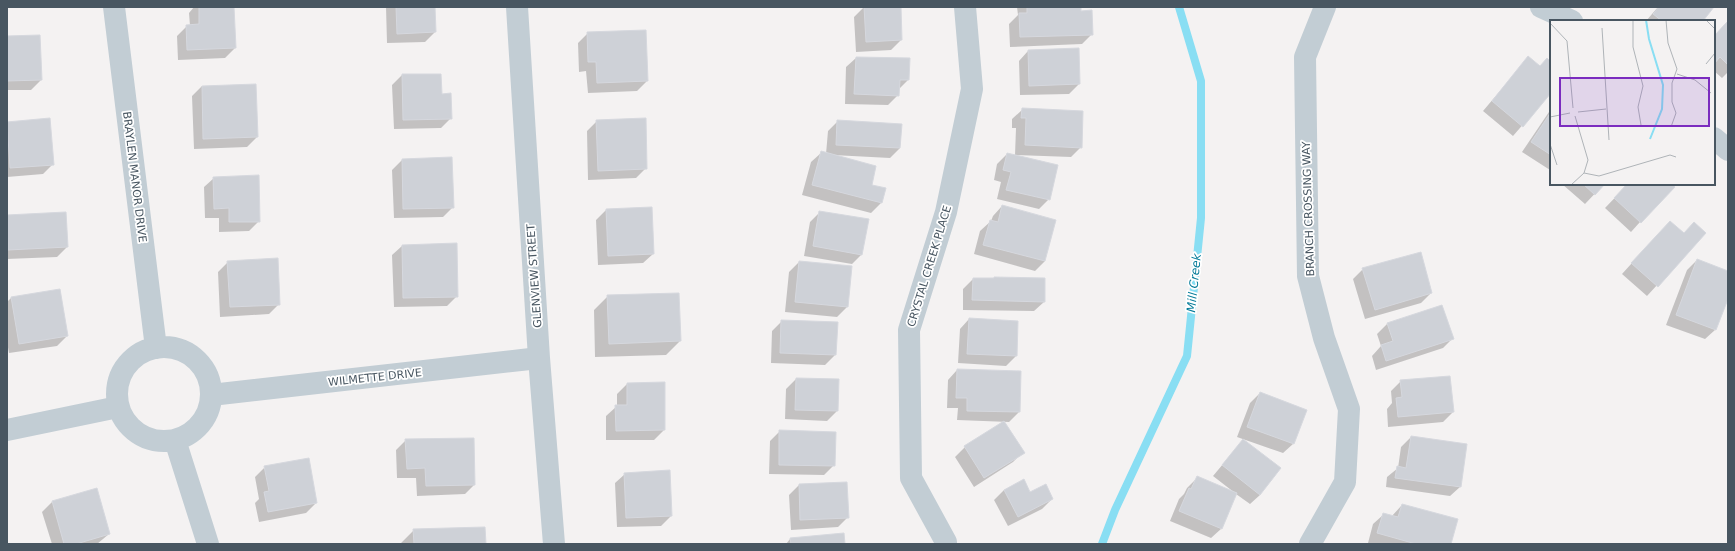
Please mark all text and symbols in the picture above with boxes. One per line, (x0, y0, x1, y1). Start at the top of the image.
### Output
inset map (1550, 20, 1715, 185)
street label: BRAYLEN MANOR DRIVE (120, 111, 149, 243)
street label: BRANCH CROSSING WAY (1300, 141, 1317, 277)
street label: CRYSTAL CREEK PLACE (905, 204, 954, 328)
street label: GLENVIEW STREET (524, 223, 545, 328)
water label: Mill Creek (1184, 252, 1204, 313)
street label: WILMETTE DRIVE (328, 366, 423, 389)

